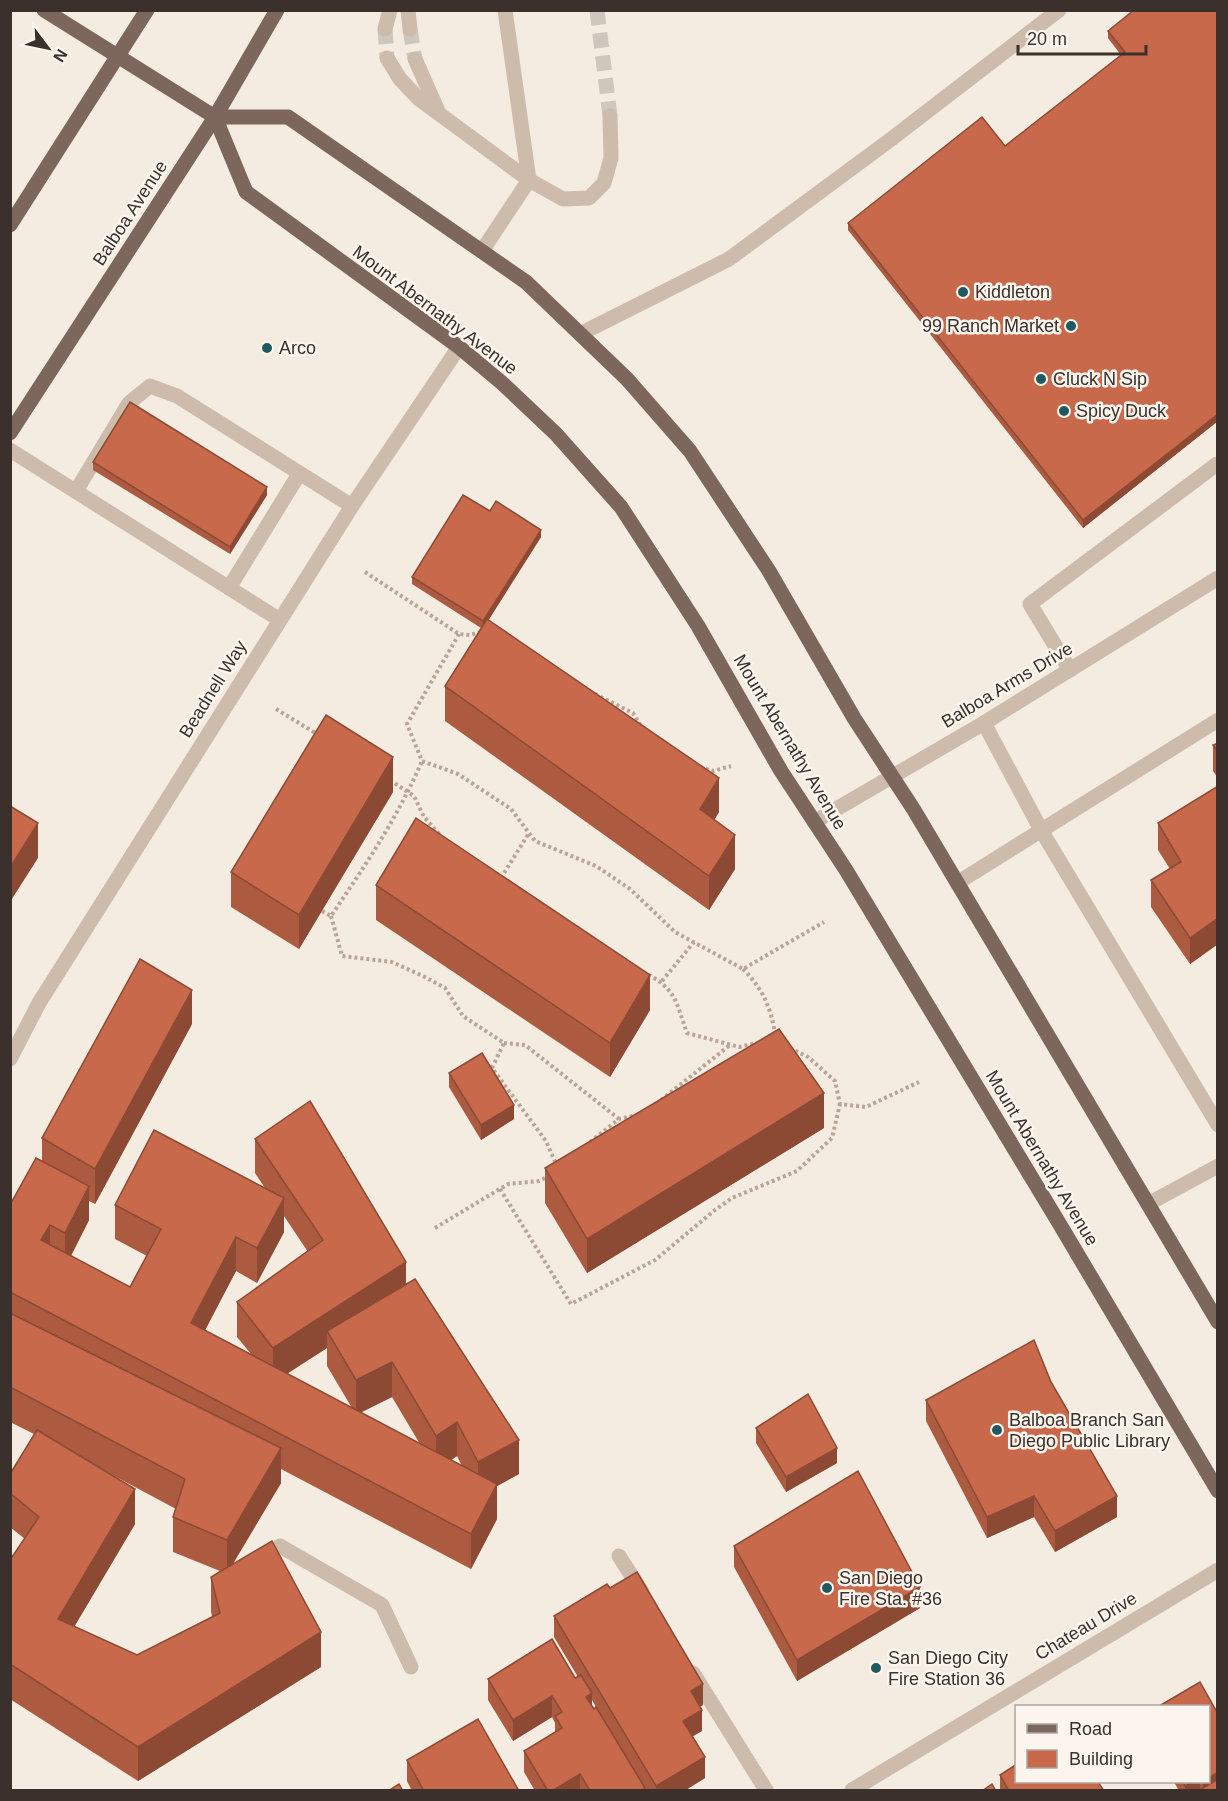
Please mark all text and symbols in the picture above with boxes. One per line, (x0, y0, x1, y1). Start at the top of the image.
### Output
north arrow (18, 18, 78, 78)
scale bar (1018, 18, 1146, 56)
text: 20 m (1027, 29, 1067, 49)
text: N (50, 46, 71, 65)
street label: Balboa Avenue (89, 157, 171, 269)
street label: Mount Abernathy Avenue (349, 242, 521, 378)
place label: Kiddleton (975, 282, 1050, 302)
marker: Kiddleton (956, 285, 970, 299)
place label: 99 Ranch Market (922, 316, 1059, 336)
marker: 99 Ranch Market (1064, 319, 1078, 333)
place label: Arco (279, 338, 316, 358)
marker: Arco (260, 341, 274, 355)
place label: Cluck N Sip (1053, 369, 1147, 389)
marker: Cluck N Sip (1034, 372, 1048, 386)
place label: Spicy Duck (1076, 401, 1167, 421)
marker: Spicy Duck (1057, 404, 1071, 418)
street label: Beadnell Way (175, 637, 251, 741)
street label: Balboa Arms Drive (938, 638, 1076, 732)
street label: Mount Abernathy Avenue (730, 651, 850, 833)
street label: Mount Abernathy Avenue (982, 1067, 1102, 1249)
place label: Balboa Branch San Diego Public Library (1009, 1410, 1170, 1451)
marker: Balboa Branch San Diego Public Library (990, 1423, 1004, 1437)
place label: San Diego Fire Sta. #36 (839, 1568, 942, 1609)
marker: San Diego Fire Sta. #36 (820, 1581, 834, 1595)
street label: Chateau Drive (1032, 1588, 1140, 1664)
place label: San Diego City Fire Station 36 (888, 1648, 1008, 1689)
marker: San Diego City Fire Station 36 (869, 1661, 883, 1675)
legend (1015, 1705, 1210, 1783)
text: Road (1069, 1719, 1112, 1739)
text: Building (1069, 1749, 1133, 1769)

